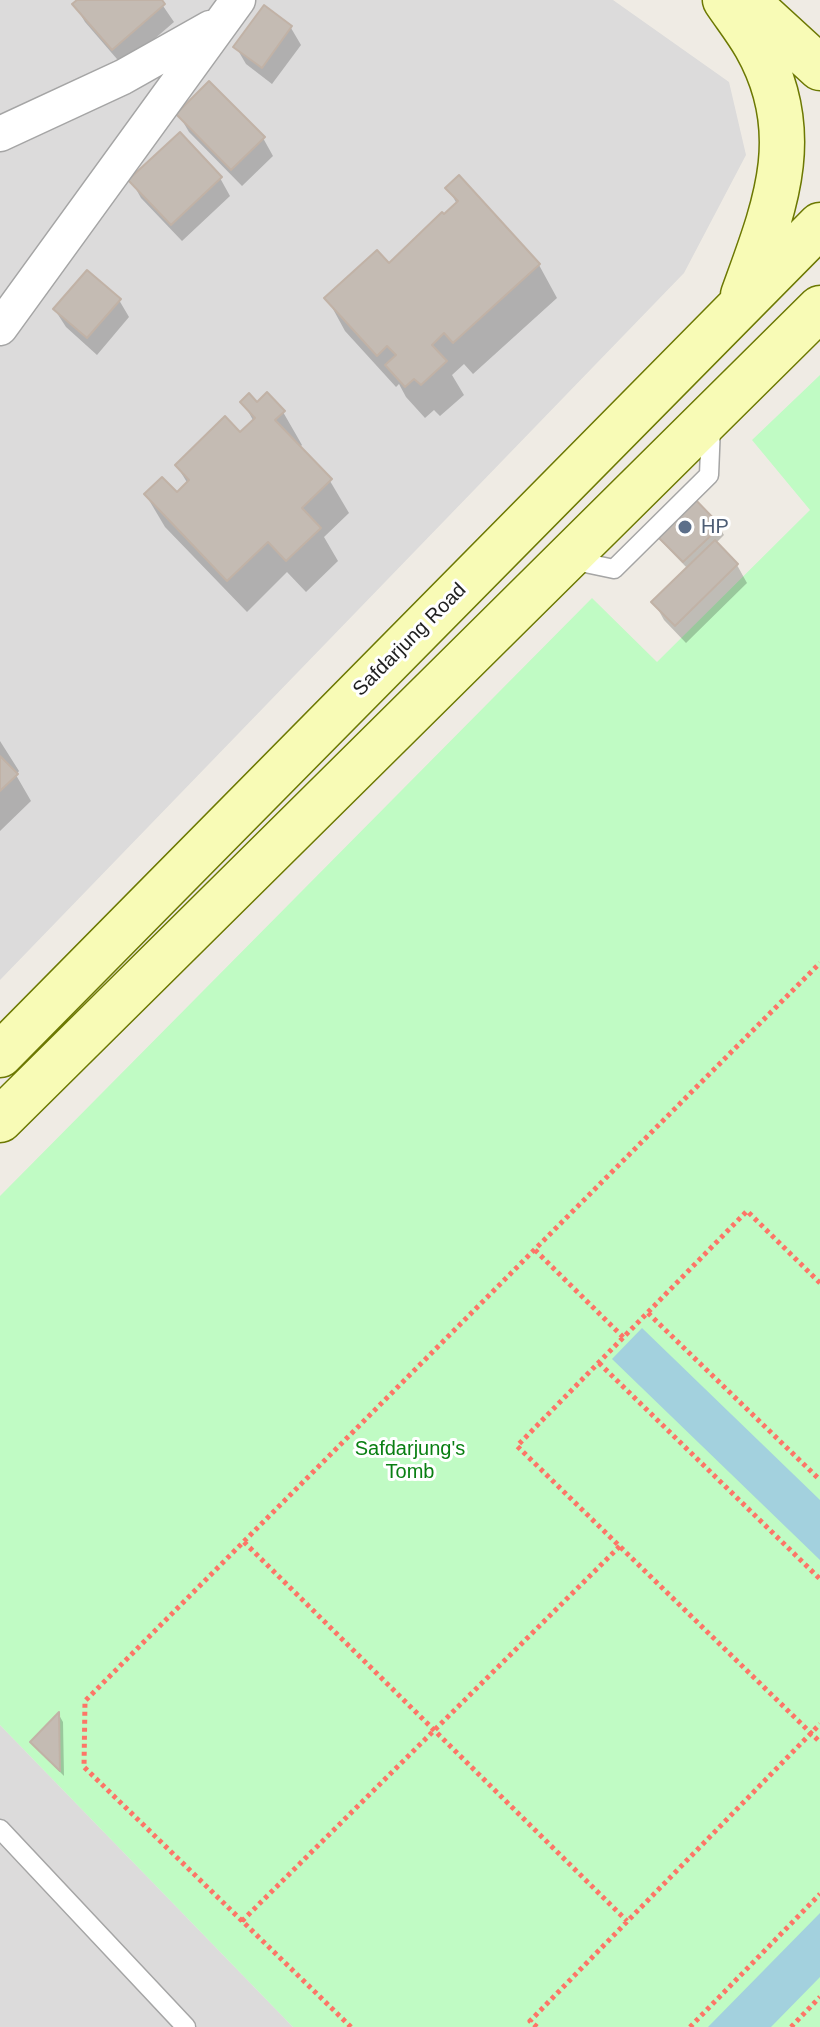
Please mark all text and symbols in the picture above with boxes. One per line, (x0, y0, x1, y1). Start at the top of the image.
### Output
place label: HP (701, 515, 729, 539)
marker: HP (676, 518, 694, 536)
street label: Safdarjung Road (348, 578, 472, 702)
park label: Safdarjung's Tomb (355, 1437, 465, 1484)

